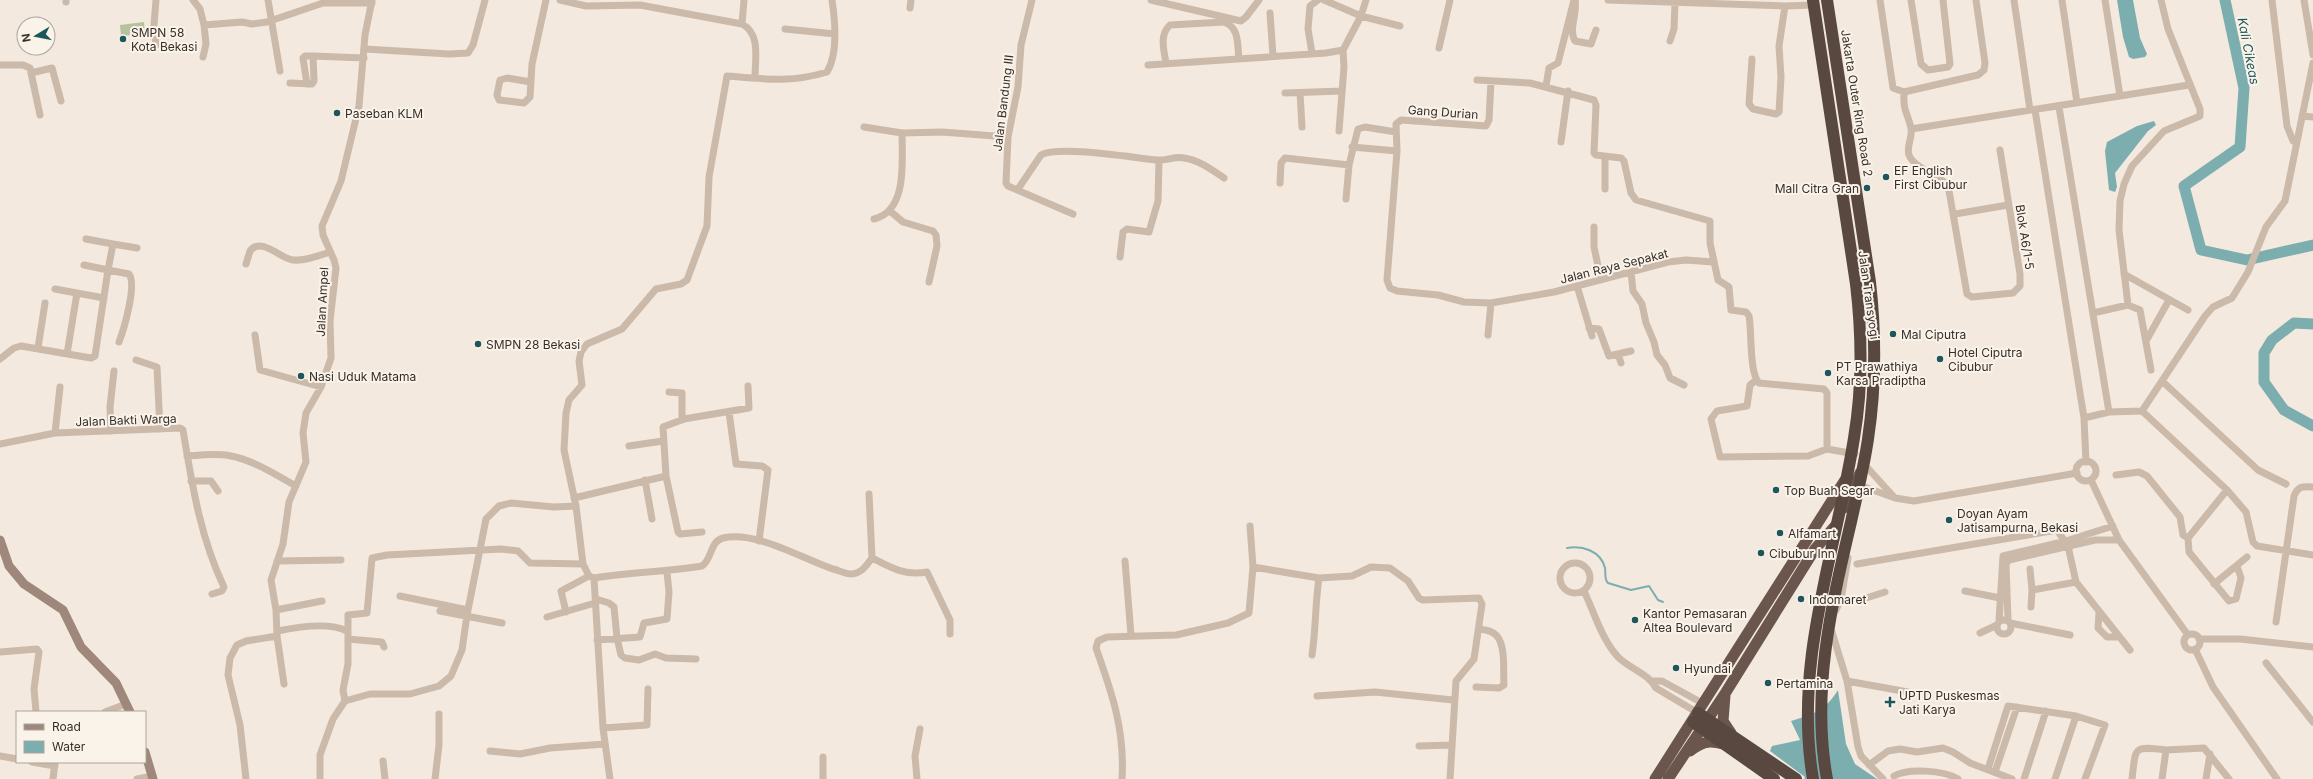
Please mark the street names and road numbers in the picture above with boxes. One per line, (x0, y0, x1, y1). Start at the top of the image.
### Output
street label: Jakarta Outer Ring Road 2 (1838, 28, 1876, 178)
street label: Jalan Bandung III (990, 54, 1016, 152)
street label: Gang Durian (1407, 102, 1479, 122)
street label: Blok A6/1-5 (2012, 203, 2038, 271)
street label: Jalan Raya Sepakat (1558, 245, 1670, 287)
street label: Jalan Transyogi (1855, 250, 1883, 340)
street label: Jalan Ampel (313, 267, 331, 337)
street label: Jalan Bakti Warga (75, 411, 177, 429)

